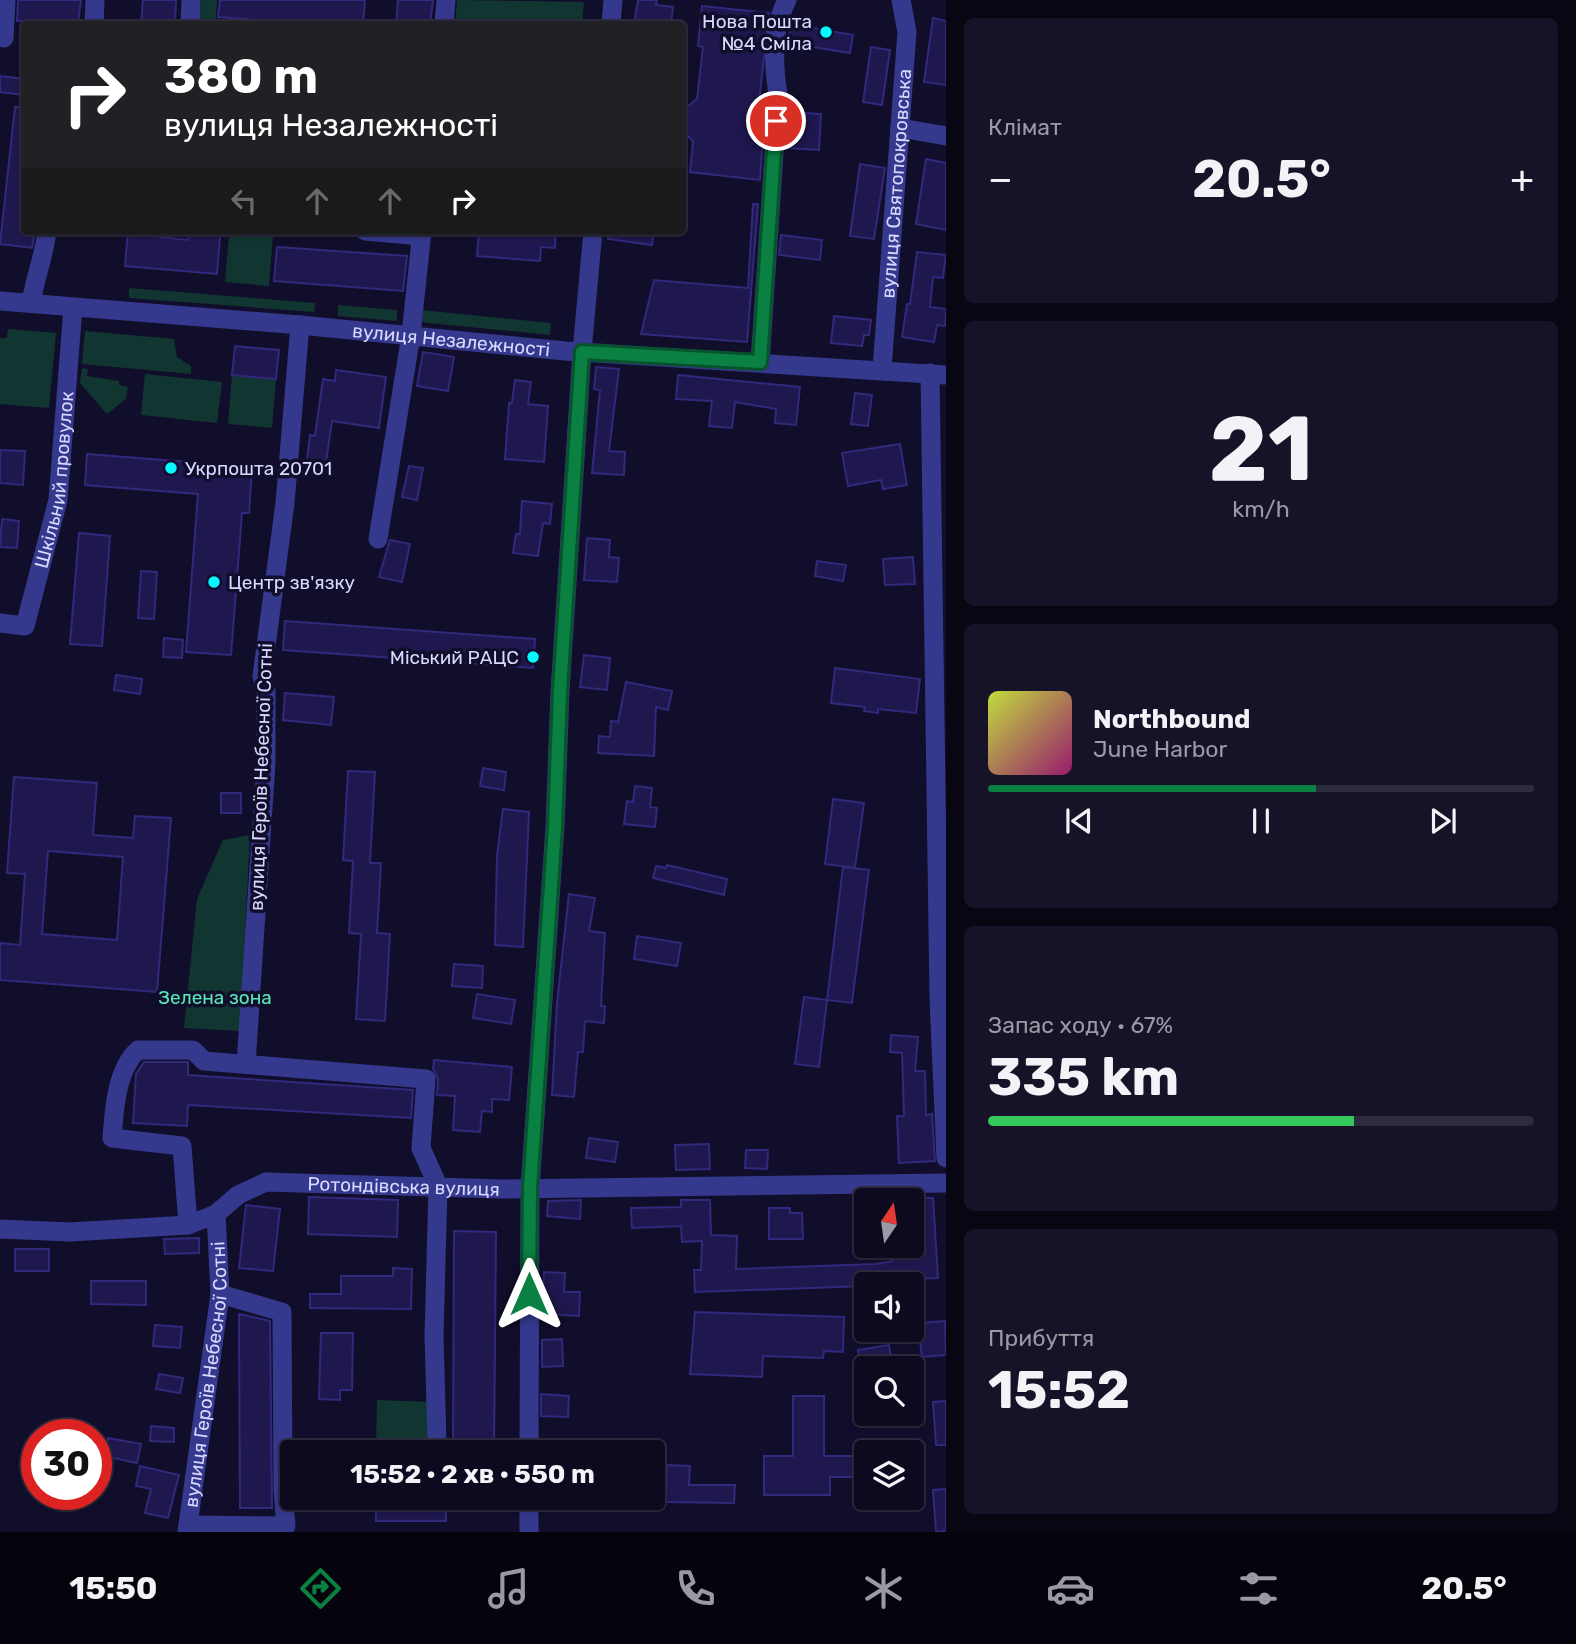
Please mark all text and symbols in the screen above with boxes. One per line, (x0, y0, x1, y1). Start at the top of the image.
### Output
place label: Нова Пошта №4 Сміла (702, 10, 812, 55)
marker: Нова Пошта №4 Сміла (818, 24, 834, 40)
text: 380 m (164, 47, 318, 105)
icon: right (49, 49, 140, 140)
street label: вулиця Святопокровська (876, 68, 916, 299)
pin (746, 91, 806, 151)
icon: arrive (757, 102, 795, 140)
text: вулиця Незалежності (164, 106, 498, 144)
text: Клімат (988, 113, 1062, 141)
text: 20.5° (1192, 148, 1331, 210)
text: − (988, 156, 1013, 202)
text: + (1510, 156, 1534, 202)
icon: left (225, 182, 263, 220)
icon: ahead (298, 182, 336, 220)
icon: ahead (371, 182, 409, 220)
icon: right (444, 182, 482, 220)
street label: вулиця Незалежності (351, 319, 551, 361)
street label: Шкільний провулок (29, 390, 78, 571)
text: 21 (1209, 395, 1313, 503)
place label: Укрпошта 20701 (185, 457, 332, 480)
marker: Укрпошта 20701 (163, 460, 179, 476)
text: km/h (1232, 495, 1290, 523)
place label: Центр зв'язку (228, 571, 355, 594)
marker: Центр зв'язку (206, 574, 222, 590)
street label: вулиця Героїв Небесної Сотні (245, 643, 277, 911)
place label: Міський РАЦС (390, 646, 519, 669)
marker: Міський РАЦС (525, 649, 541, 665)
text: Northbound (1093, 704, 1251, 735)
text: June Harbor (1093, 735, 1227, 763)
icon: previous (1060, 802, 1098, 840)
icon: pause (1242, 802, 1280, 840)
icon: next (1424, 802, 1462, 840)
park label: Зелена зона (158, 986, 272, 1009)
text: Запас ходу · 67% (988, 1011, 1173, 1039)
text: 335 km (988, 1046, 1179, 1108)
street label: Ротондівська вулиця (307, 1172, 500, 1200)
north arrow (854, 1188, 924, 1258)
map controls (854, 1188, 924, 1510)
street label: вулиця Героїв Небесної Сотні (179, 1241, 232, 1509)
position arrow (492, 1257, 566, 1331)
button: sound (854, 1272, 924, 1342)
text: Прибуття (988, 1324, 1094, 1352)
button: search (854, 1356, 924, 1426)
text: 15:52 (988, 1359, 1130, 1421)
speed limit sign: 30 (21, 1419, 112, 1510)
button: layers (854, 1440, 924, 1510)
text: 15:52 · 2 хв · 550 m (350, 1459, 595, 1490)
icon: directions (296, 1564, 345, 1613)
icon: music (484, 1564, 533, 1613)
icon: phone (671, 1564, 720, 1613)
icon: climate (859, 1564, 908, 1613)
icon: car (1046, 1564, 1095, 1613)
icon: filters (1234, 1564, 1283, 1613)
text: 15:50 (69, 1569, 158, 1607)
text: 20.5° (1421, 1569, 1507, 1607)

